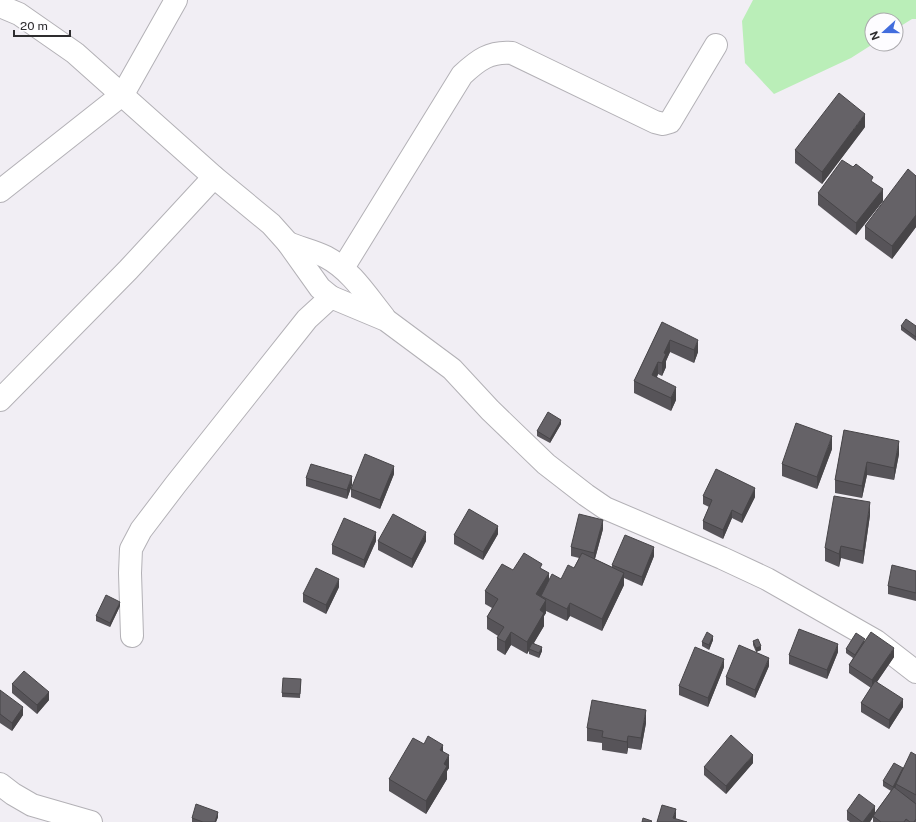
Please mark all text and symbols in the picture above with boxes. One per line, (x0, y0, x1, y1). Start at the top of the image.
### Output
scale bar (14, 12, 70, 38)
north arrow (864, 12, 904, 52)
text: 20 m (20, 19, 48, 33)
text: N (868, 29, 882, 42)

